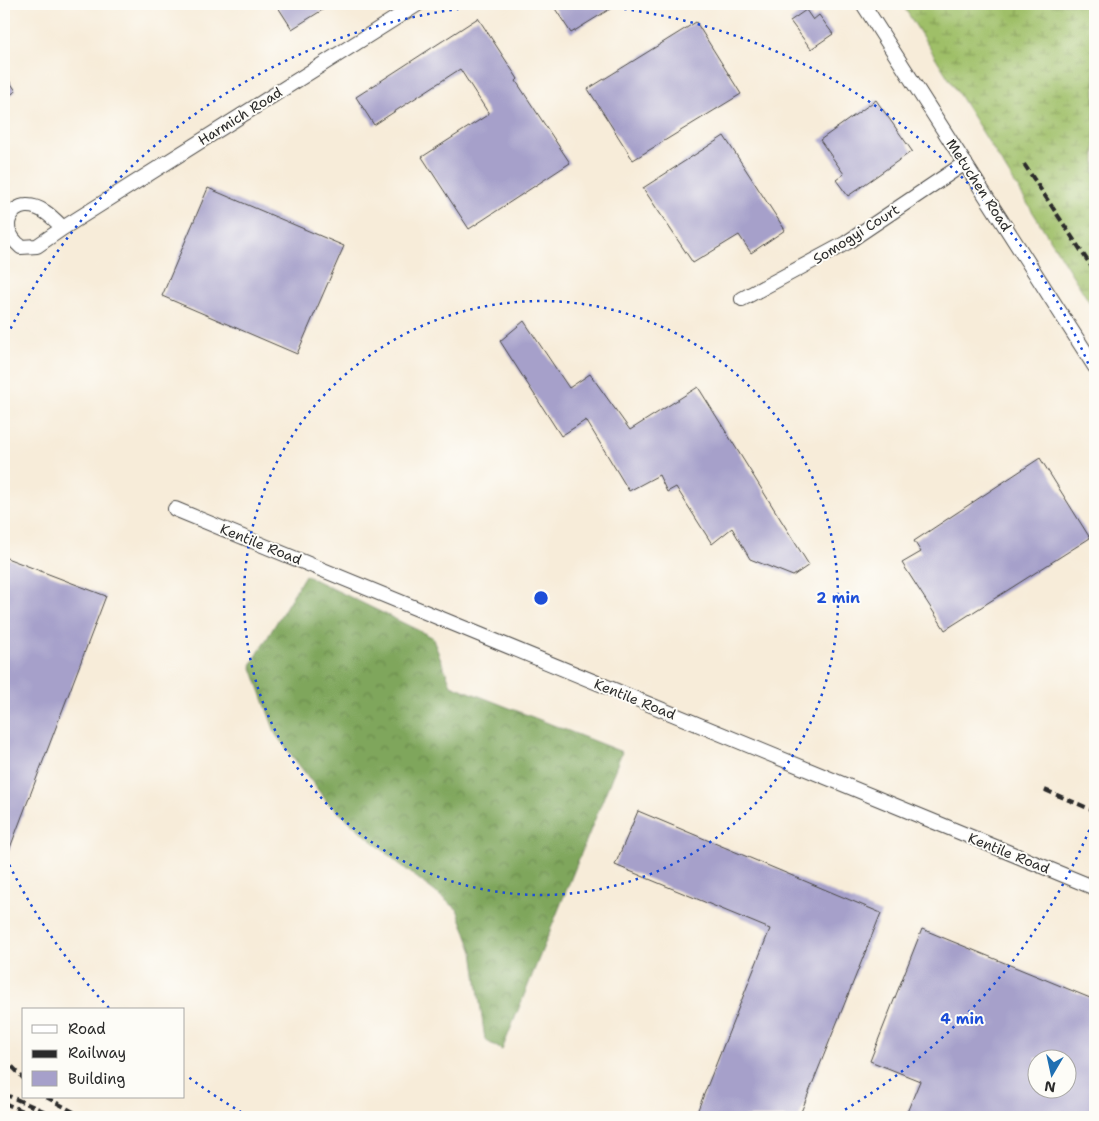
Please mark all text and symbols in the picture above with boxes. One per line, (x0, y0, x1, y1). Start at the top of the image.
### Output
street label: Harmich Road (195, 83, 286, 149)
street label: Metuchen Road (942, 135, 1016, 235)
street label: Somogyi Court (809, 200, 903, 268)
street label: Kentile Road (218, 519, 305, 569)
text: 2 min (816, 588, 860, 608)
centre of rings (532, 589, 550, 607)
street label: Kentile Road (592, 674, 679, 724)
street label: Kentile Road (966, 828, 1053, 878)
legend (22, 1008, 185, 1098)
text: 4 min (940, 1009, 984, 1029)
text: Road (68, 1019, 106, 1039)
text: Railway (68, 1043, 126, 1063)
north arrow (1026, 1048, 1076, 1098)
text: Building (68, 1069, 125, 1089)
text: N (1043, 1077, 1057, 1097)

